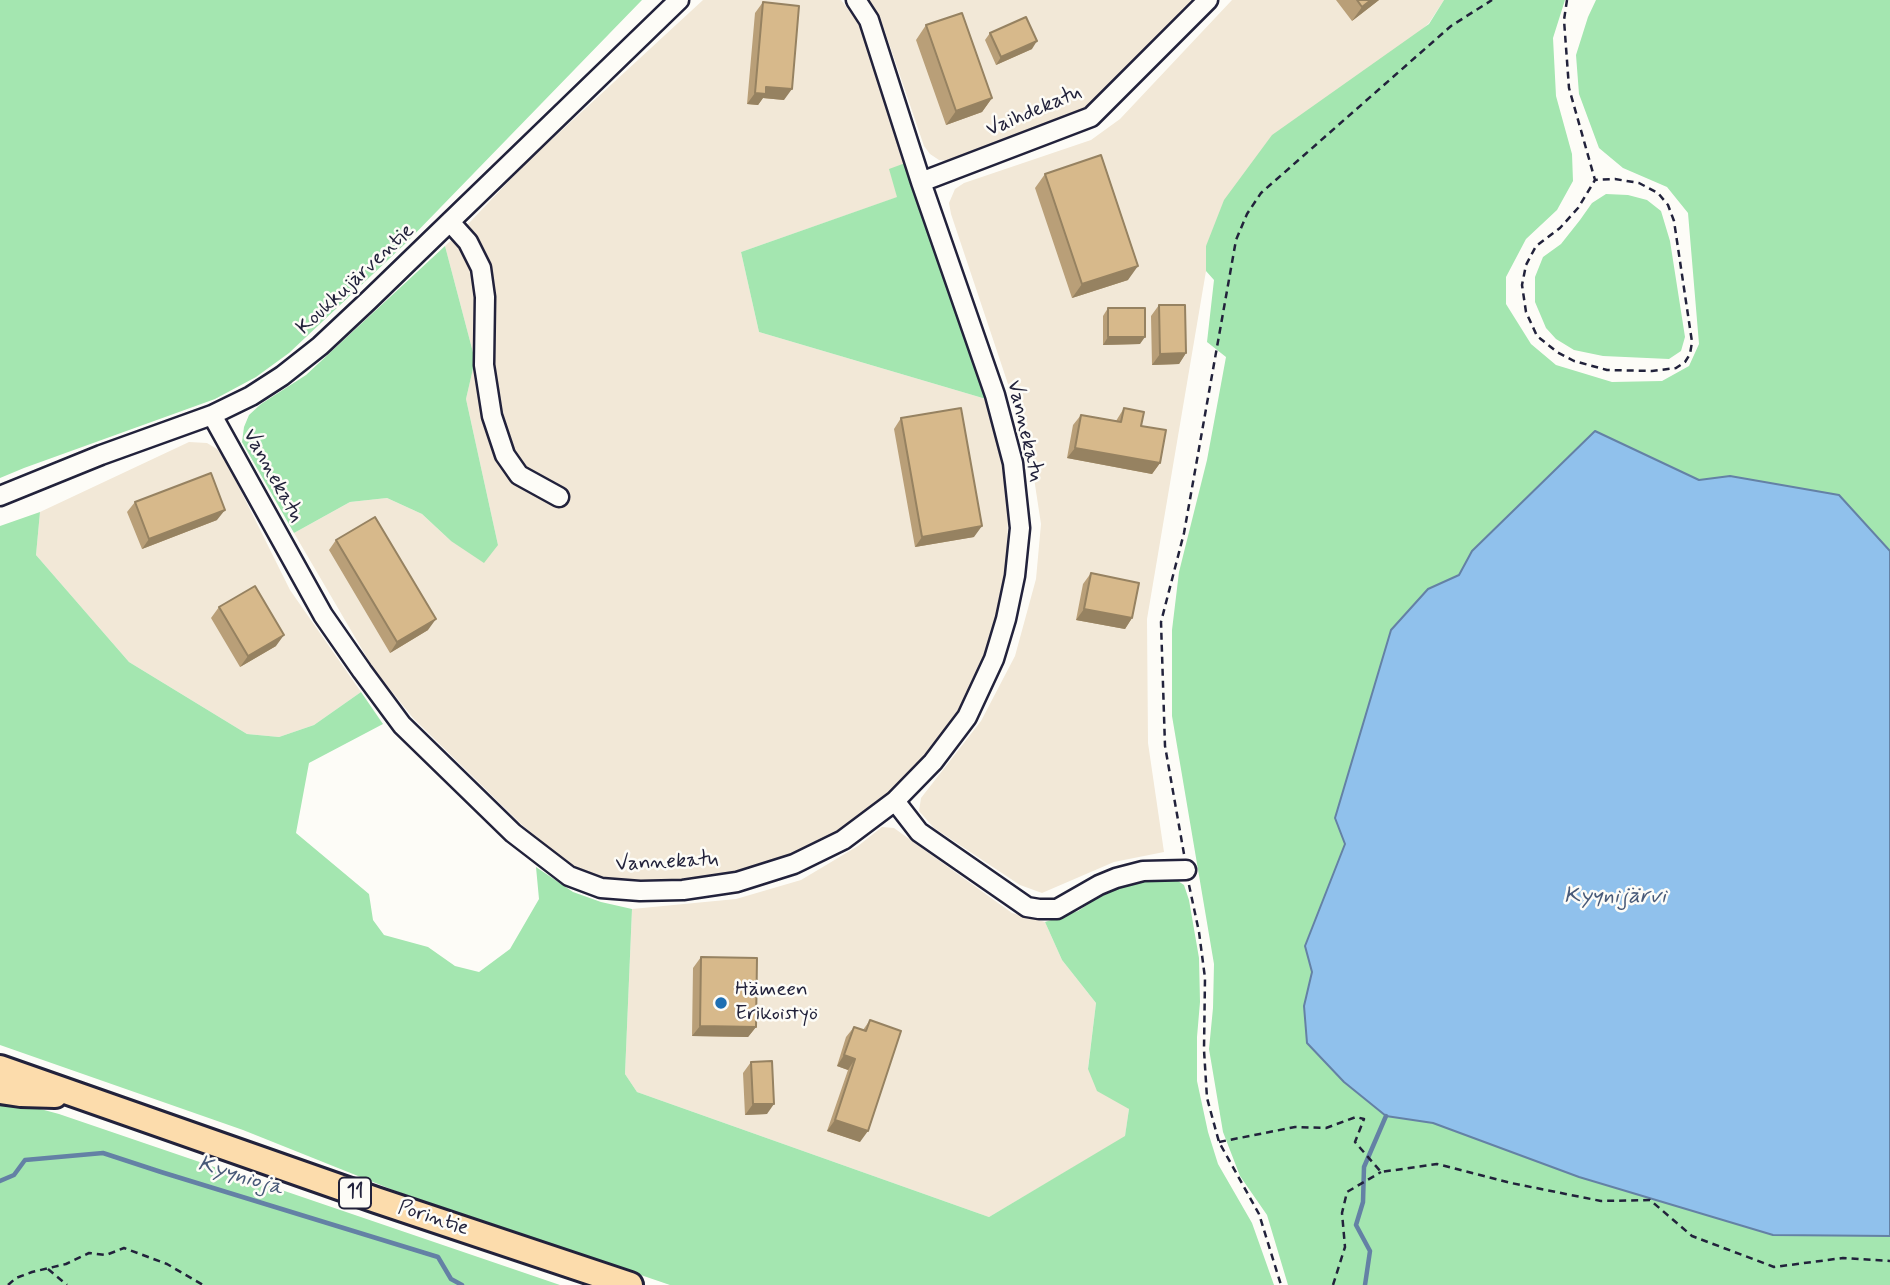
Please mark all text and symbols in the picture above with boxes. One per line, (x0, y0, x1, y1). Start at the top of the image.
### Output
street label: Vaihdekatu (983, 81, 1085, 143)
street label: Koukkujärventie (292, 219, 420, 341)
street label: Vannekatu (1000, 378, 1048, 484)
street label: Vannekatu (236, 425, 308, 527)
street label: Vannekatu (615, 848, 719, 878)
water label: Kyynijärvi (1564, 883, 1666, 911)
place label: Hämeen Erikoistyö (735, 978, 818, 1028)
marker: Hämeen Erikoistyö (713, 995, 729, 1011)
water label: Kyynioja (194, 1151, 286, 1203)
road number: 11 (339, 1177, 371, 1208)
street label: Porintie (395, 1196, 471, 1242)

